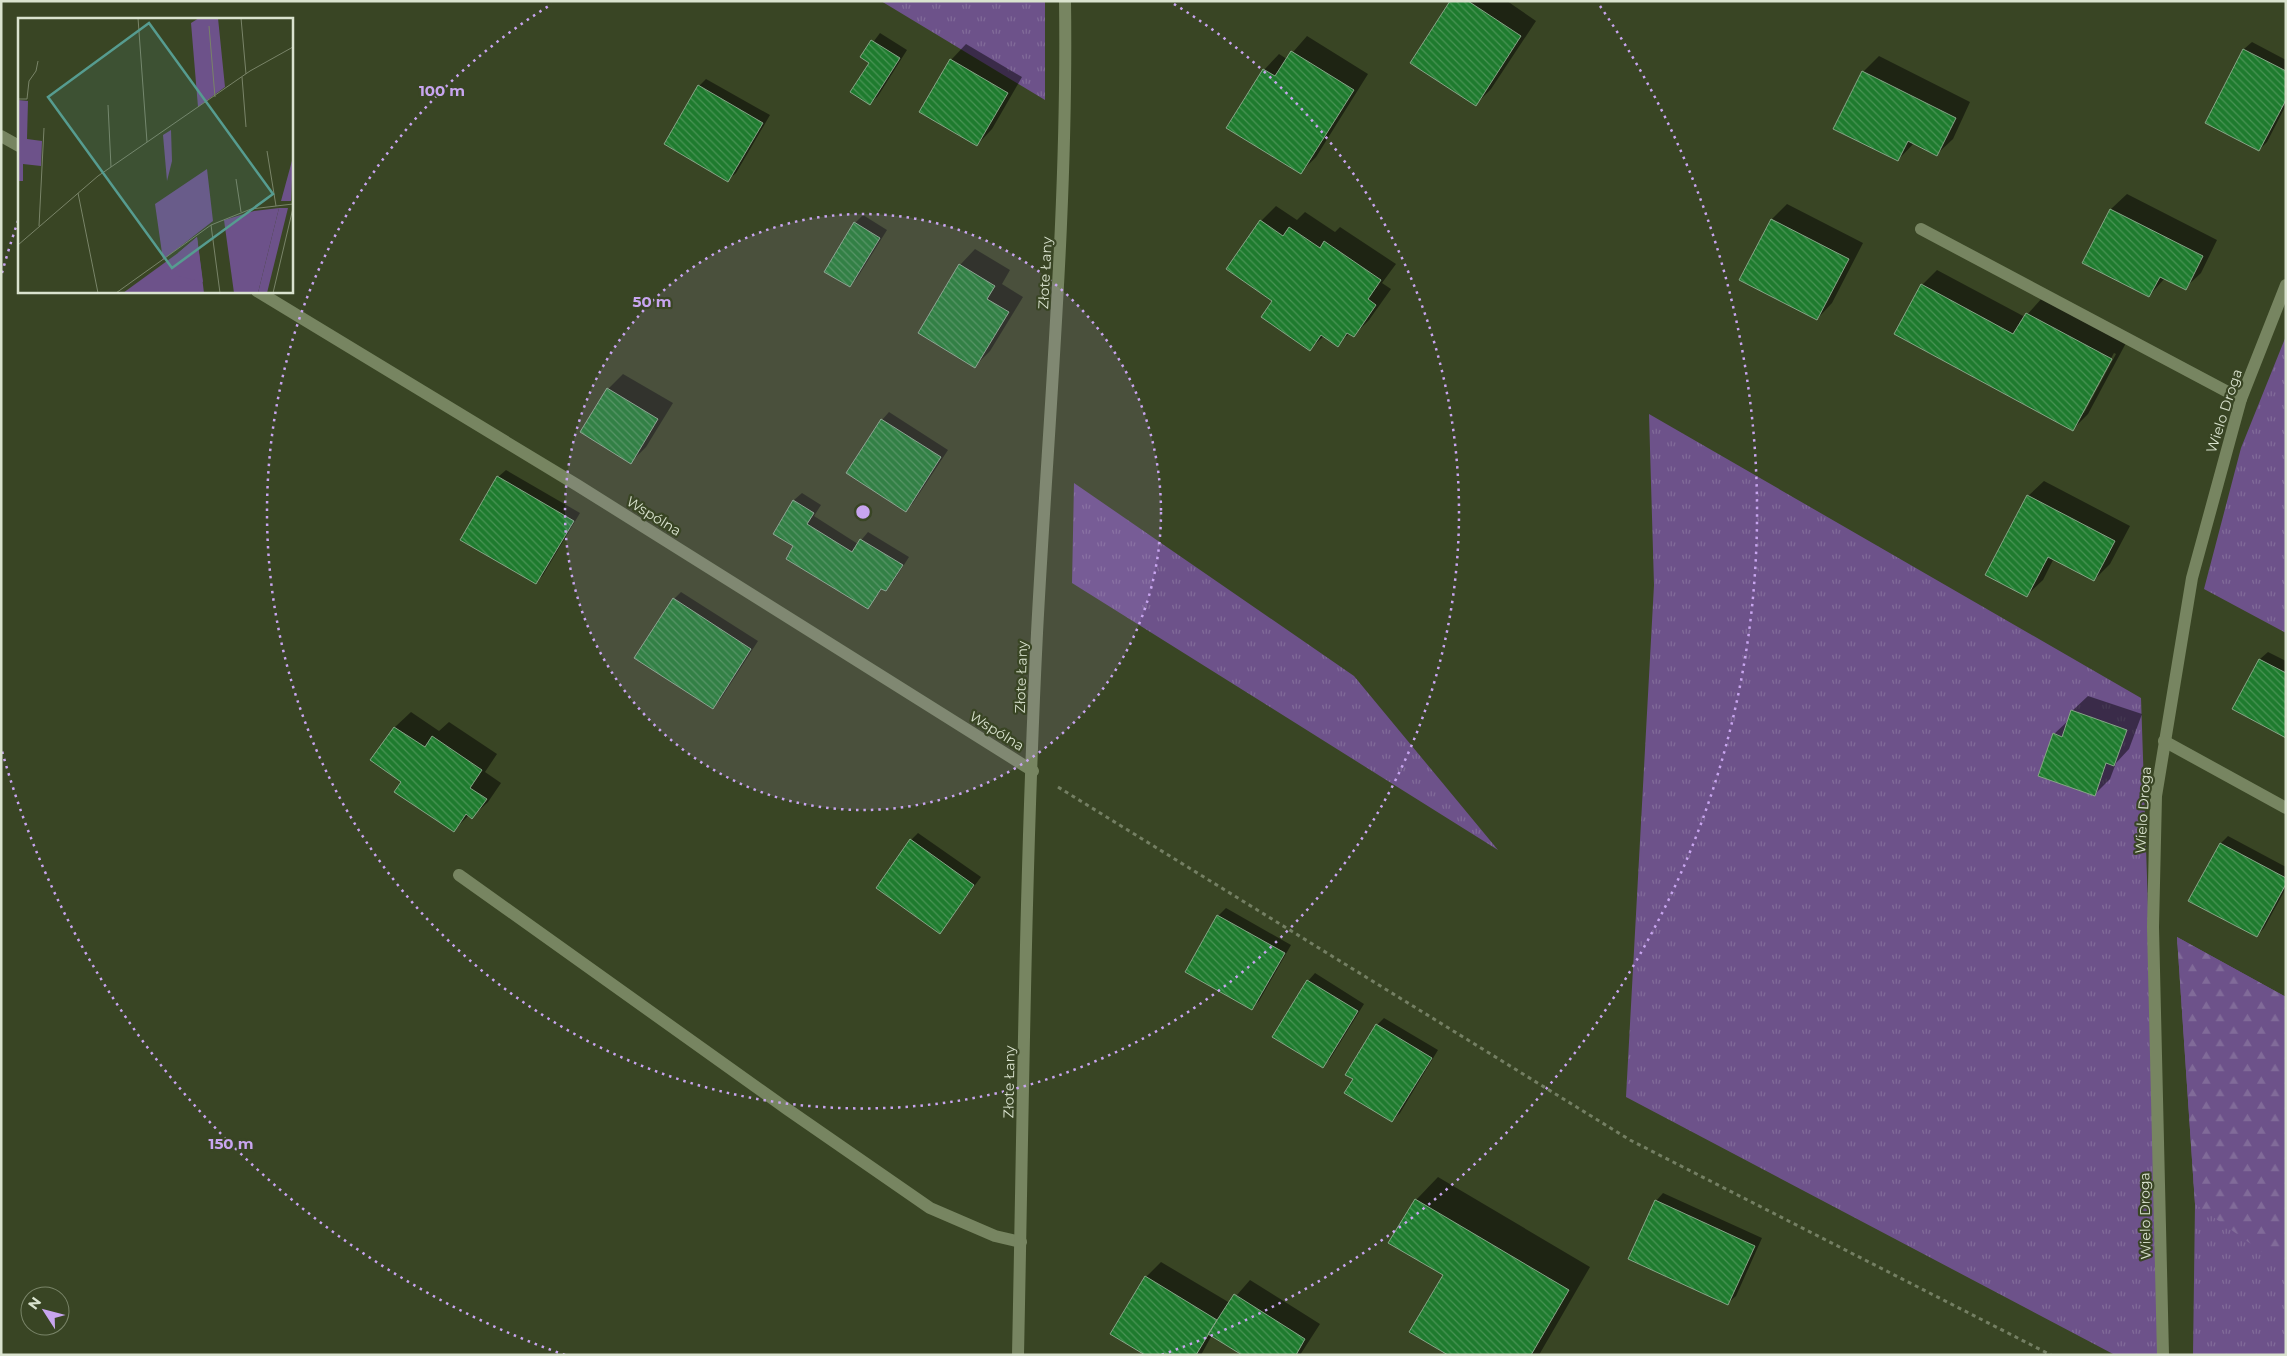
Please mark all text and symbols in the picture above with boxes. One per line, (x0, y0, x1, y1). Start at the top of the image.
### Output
inset map (18, 18, 292, 292)
text: 100 m (419, 81, 465, 100)
street label: Złote Łany (1034, 236, 1056, 310)
text: 50 m (632, 292, 672, 311)
street label: Wielo Droga (2202, 367, 2246, 455)
street label: Wspólna (623, 492, 685, 540)
centre of rings (854, 503, 872, 521)
street label: Złote Łany (1011, 640, 1031, 714)
street label: Wspólna (966, 707, 1028, 755)
street label: Wielo Droga (2131, 766, 2155, 854)
street label: Złote Łany (999, 1045, 1019, 1119)
text: 150 m (209, 1134, 253, 1153)
street label: Wielo Droga (2135, 1172, 2155, 1260)
north arrow (20, 1286, 70, 1336)
text: N (24, 1293, 45, 1313)

